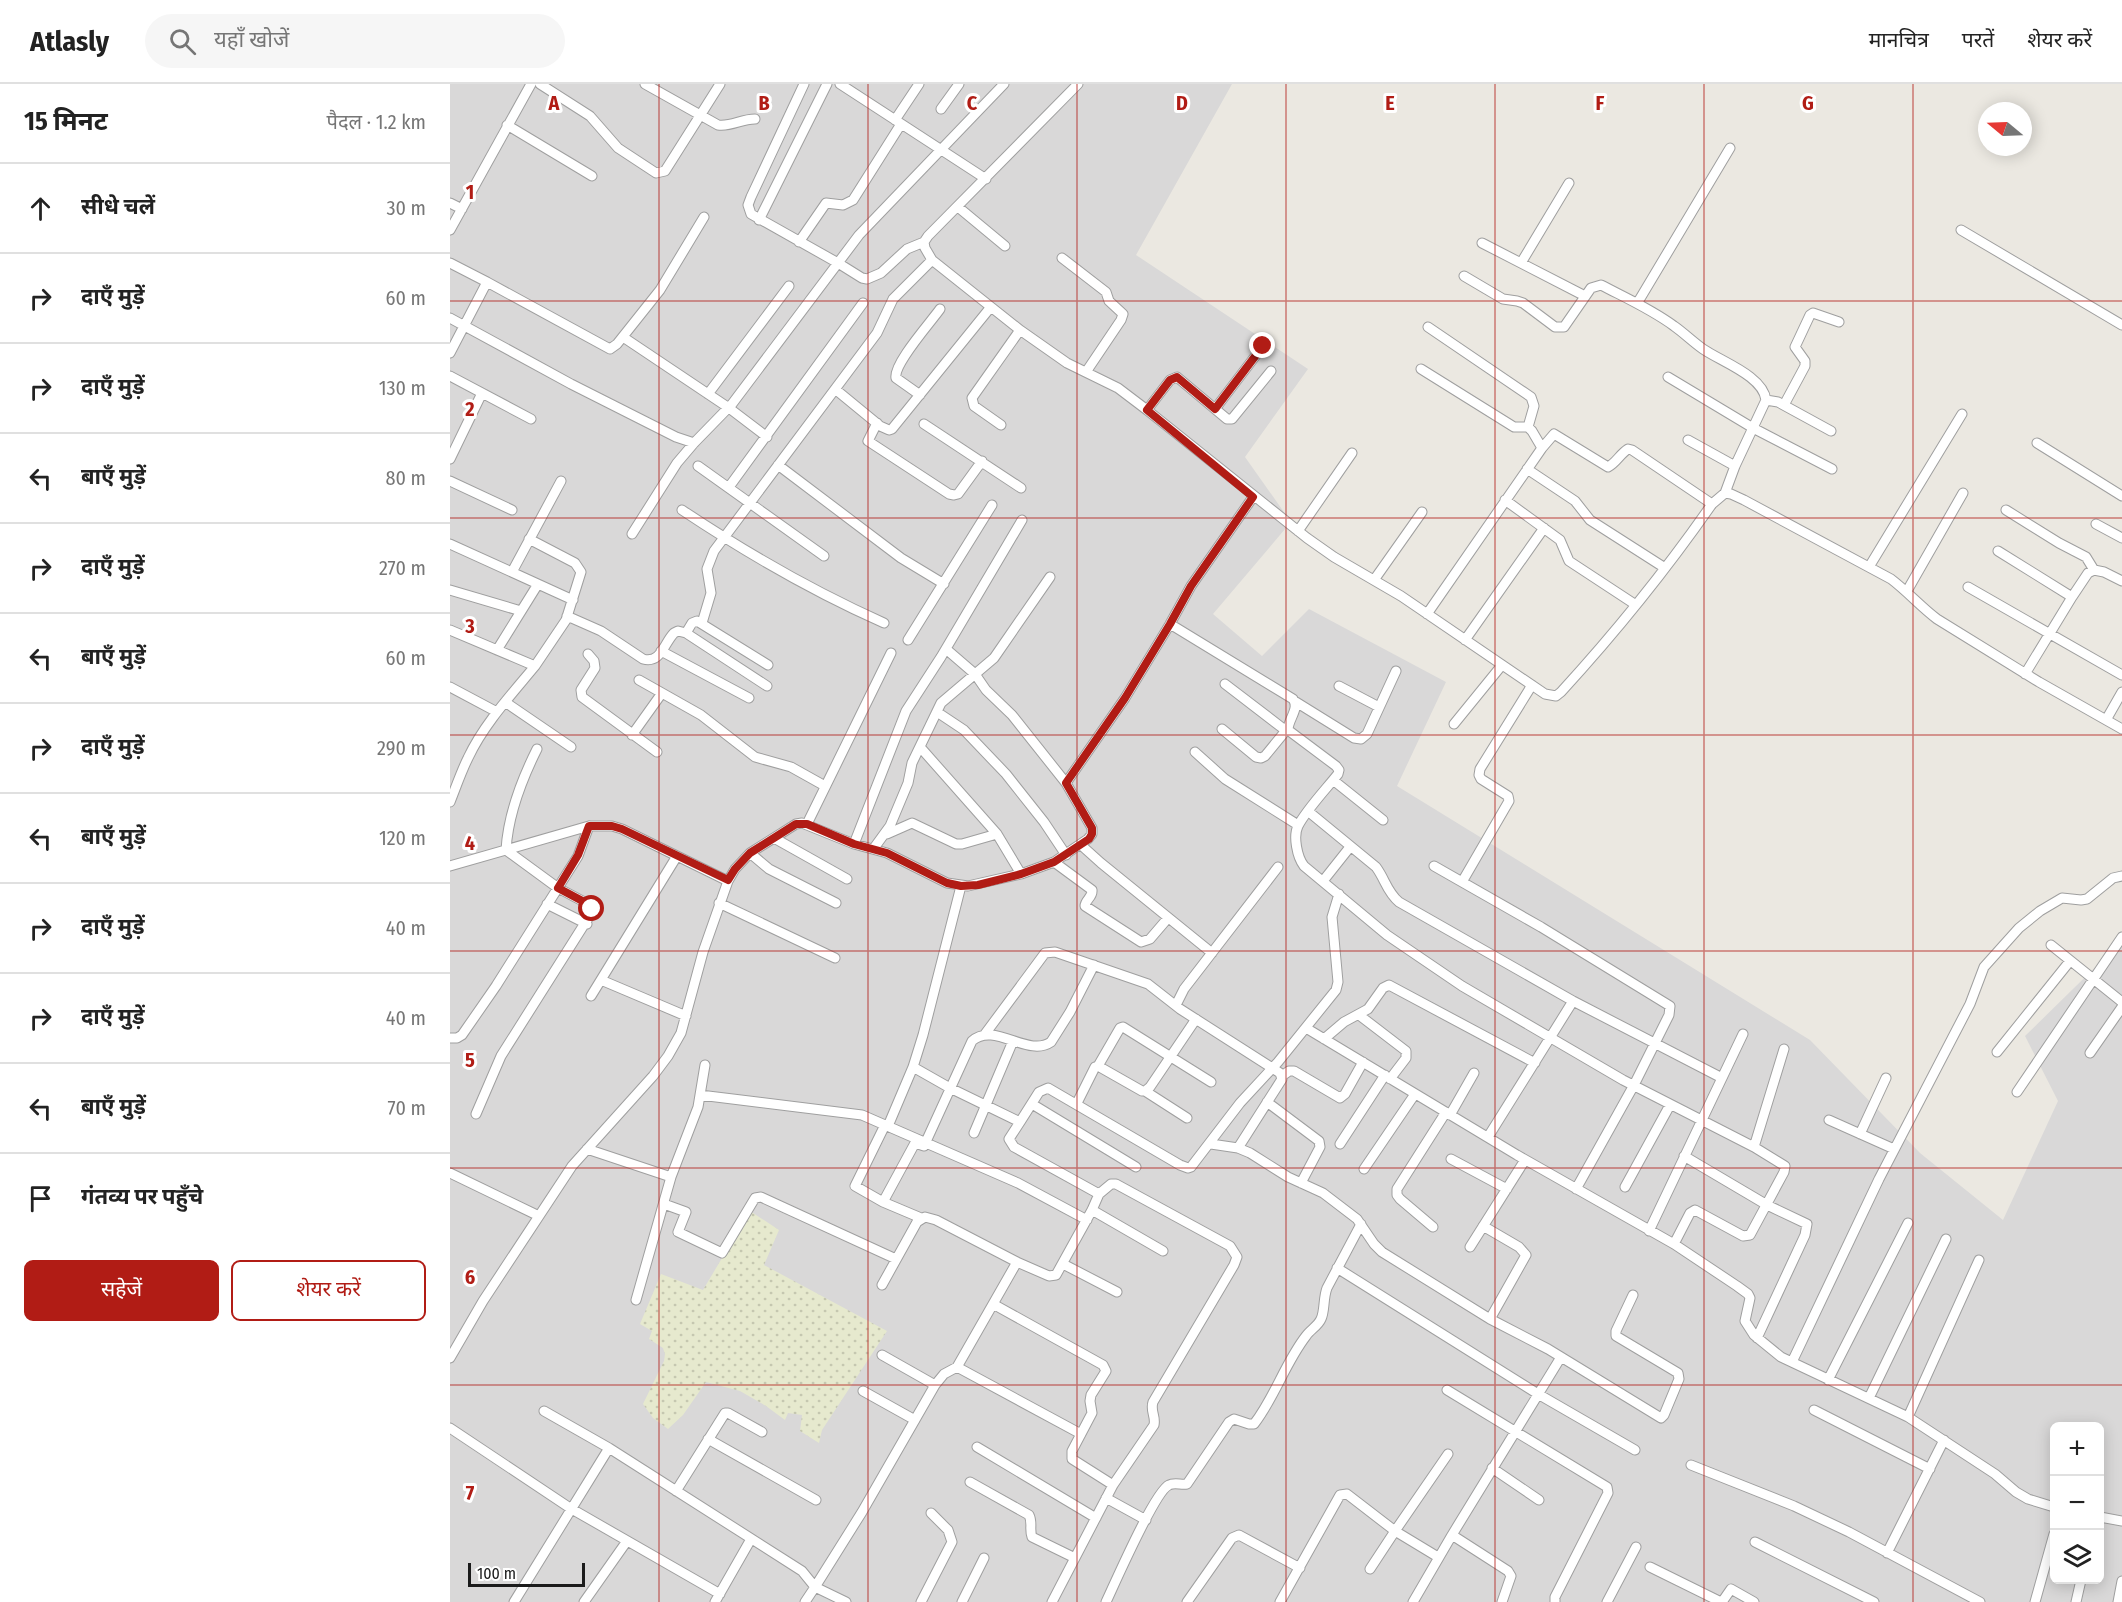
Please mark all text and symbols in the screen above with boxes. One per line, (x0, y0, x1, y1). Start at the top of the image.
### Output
search box (145, 14, 565, 68)
text: Atlasly (30, 25, 109, 58)
icon: search (166, 25, 199, 58)
text: यहाँ खोजें (214, 26, 289, 53)
text: मानचित्र (1869, 27, 1929, 53)
text: परतें (1962, 27, 1994, 53)
text: शेयर करें (2027, 27, 2092, 53)
text: A (548, 91, 561, 115)
text: B (758, 91, 770, 115)
text: C (967, 91, 978, 115)
text: D (1176, 91, 1188, 115)
text: E (1385, 91, 1395, 115)
text: F (1596, 91, 1605, 115)
text: G (1802, 91, 1814, 115)
north arrow (1978, 102, 2032, 156)
text: 15 मिनट (24, 106, 108, 137)
text: पैदल · 1.2 km (327, 110, 426, 134)
text: 1 (466, 180, 474, 204)
icon: ahead (24, 192, 57, 225)
text: सीधे चलें (81, 193, 155, 220)
text: 30 m (386, 196, 426, 220)
icon: right (24, 282, 57, 315)
text: दाएँ मुड़ें (81, 283, 145, 310)
text: 60 m (386, 286, 426, 310)
route end (1249, 332, 1275, 358)
icon: right (24, 372, 57, 405)
text: दाएँ मुड़ें (81, 373, 145, 400)
text: 130 m (379, 376, 426, 400)
text: 2 (464, 397, 475, 421)
icon: left (24, 462, 57, 495)
text: बाएँ मुड़ें (81, 463, 146, 490)
text: 80 m (386, 466, 426, 490)
icon: right (24, 552, 57, 585)
text: दाएँ मुड़ें (81, 553, 145, 580)
text: 270 m (379, 556, 426, 580)
text: 3 (464, 614, 475, 638)
icon: left (24, 642, 57, 675)
text: बाएँ मुड़ें (81, 643, 146, 670)
text: 60 m (386, 646, 426, 670)
icon: right (24, 732, 57, 765)
text: दाएँ मुड़ें (81, 733, 145, 760)
text: 290 m (377, 736, 426, 760)
icon: left (24, 822, 57, 855)
text: बाएँ मुड़ें (81, 823, 146, 850)
text: 120 m (379, 826, 426, 850)
text: 4 (465, 831, 475, 855)
route start (578, 895, 604, 921)
icon: right (24, 912, 57, 945)
text: दाएँ मुड़ें (81, 913, 145, 940)
text: 40 m (386, 916, 426, 940)
icon: right (24, 1002, 57, 1035)
text: दाएँ मुड़ें (81, 1003, 145, 1030)
text: 40 m (386, 1006, 426, 1030)
text: 5 (465, 1048, 475, 1072)
icon: left (24, 1092, 57, 1125)
text: बाएँ मुड़ें (81, 1093, 146, 1120)
text: 70 m (388, 1096, 426, 1120)
icon: arrive (24, 1182, 57, 1215)
text: गंतव्य पर पहुँचे (81, 1183, 203, 1210)
button: सहेजें (24, 1260, 219, 1321)
button: शेयर करें (231, 1260, 426, 1321)
text: 6 (465, 1265, 475, 1289)
map controls (2050, 1422, 2104, 1584)
button: + (2050, 1422, 2104, 1476)
button: − (2050, 1476, 2104, 1530)
text: 7 (466, 1481, 475, 1505)
button: layers (2050, 1530, 2104, 1584)
scale bar (468, 1560, 585, 1588)
text: 100 m (477, 1564, 516, 1583)

